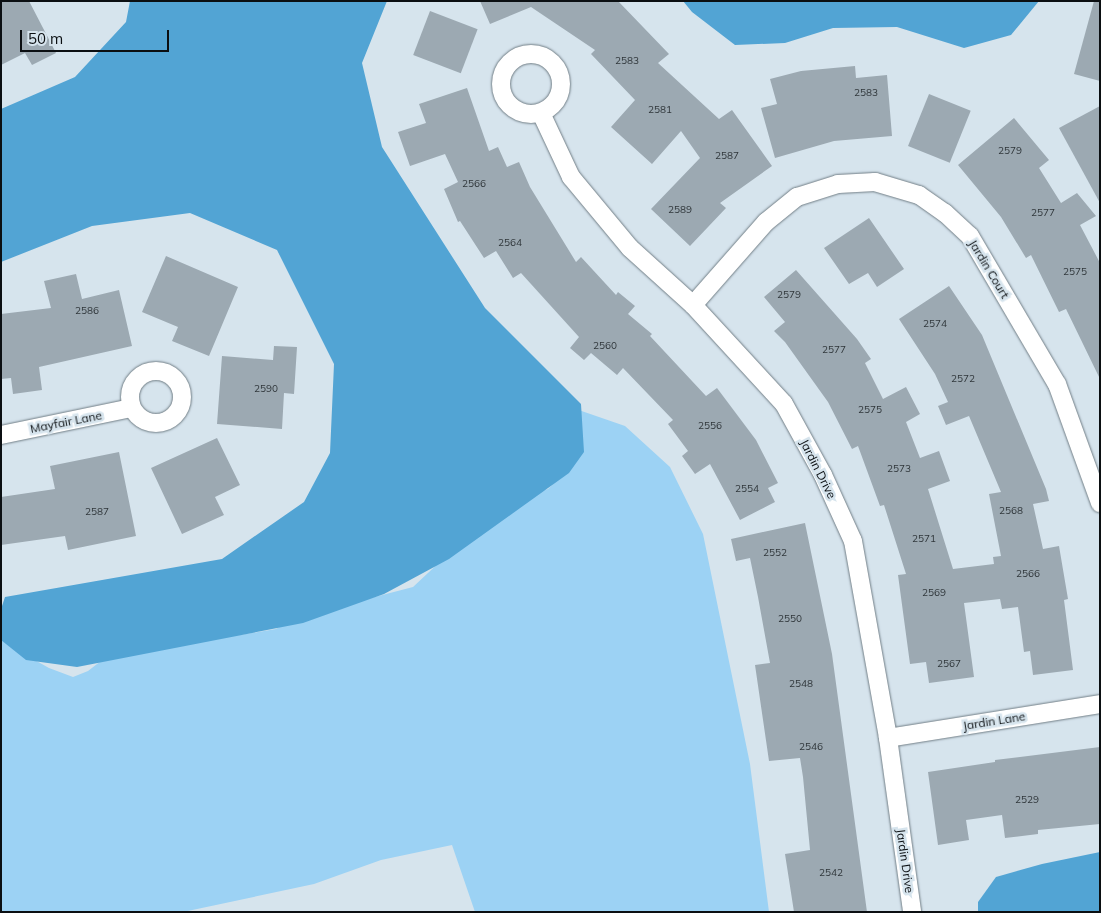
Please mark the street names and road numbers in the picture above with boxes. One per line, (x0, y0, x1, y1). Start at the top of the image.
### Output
street label: Jardin Court (966, 237, 1012, 301)
street label: Mayfair Lane (29, 408, 103, 436)
street label: Jardin Drive (797, 437, 839, 501)
street label: Jardin Lane (962, 709, 1026, 733)
street label: Jardin Drive (893, 828, 917, 894)

